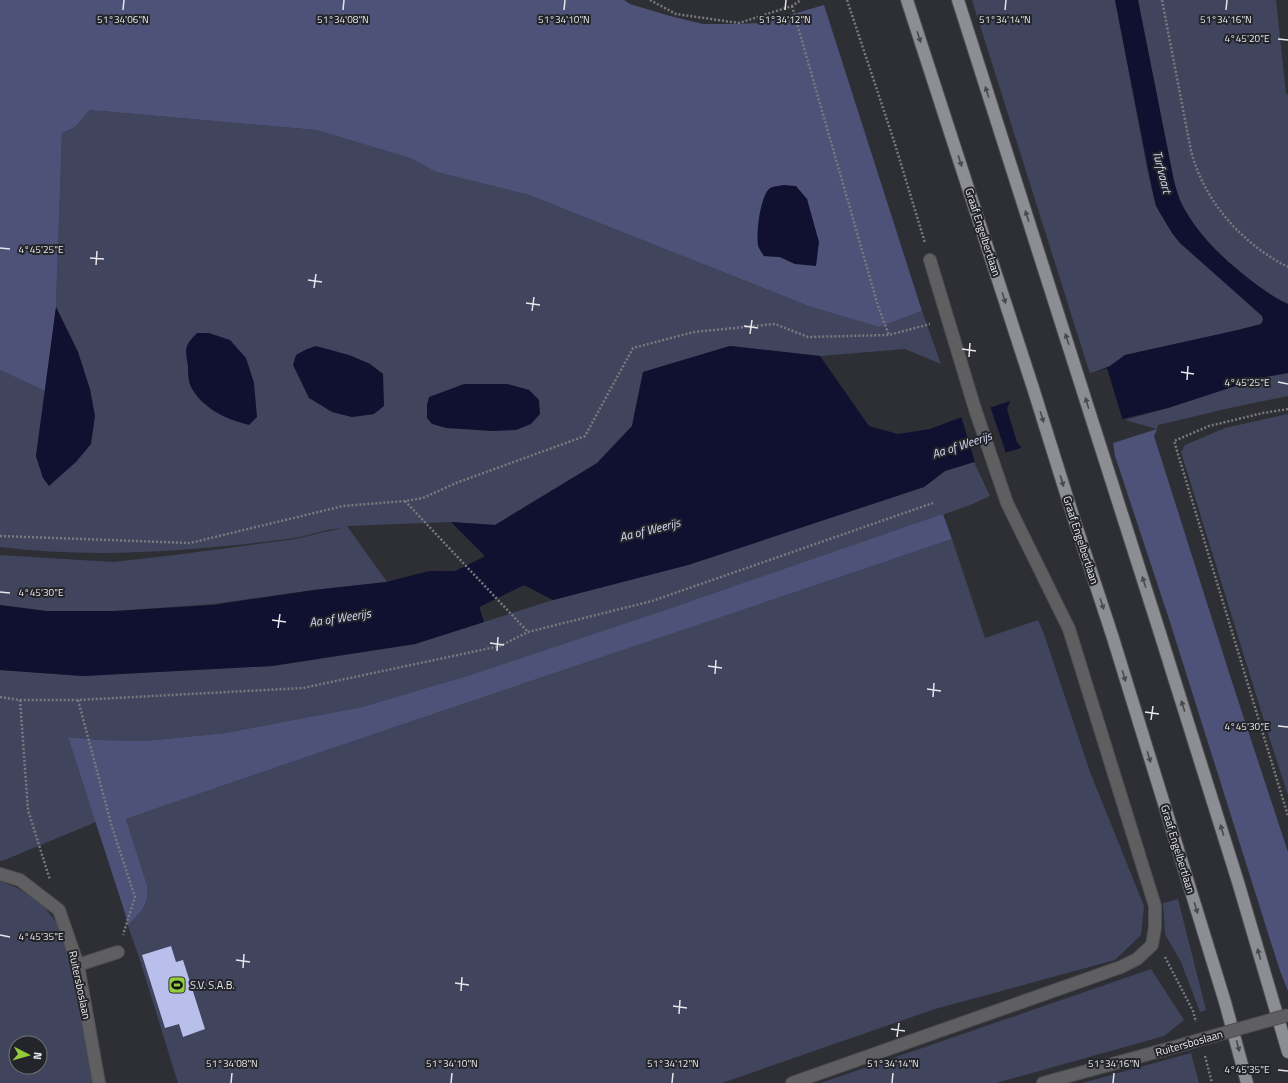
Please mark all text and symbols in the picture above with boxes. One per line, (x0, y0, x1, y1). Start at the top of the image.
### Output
text: 51°34'06"N (97, 12, 149, 27)
text: 51°34'08"N (317, 12, 369, 27)
text: 51°34'10"N (538, 12, 590, 27)
text: 51°34'12"N (759, 12, 811, 27)
text: 51°34'14"N (979, 12, 1031, 27)
text: 51°34'16"N (1200, 12, 1252, 27)
one-way arrow (917, 31, 923, 43)
text: 4°45'20"E (1225, 31, 1270, 46)
one-way arrow (984, 86, 990, 98)
water label: Turfvaart (1148, 149, 1177, 196)
one-way arrow (957, 155, 963, 167)
street label: Graaf Engelbertlaan (961, 186, 1005, 278)
one-way arrow (1024, 209, 1030, 221)
text: 4°45'25"E (19, 242, 64, 257)
one-way arrow (1001, 292, 1007, 304)
one-way arrow (1064, 333, 1070, 345)
text: 4°45'25"E (1225, 375, 1270, 390)
one-way arrow (1084, 397, 1090, 409)
one-way arrow (1039, 412, 1045, 424)
water label: Aa of Weerijs (929, 426, 995, 463)
one-way arrow (1059, 475, 1065, 487)
street label: Graaf Engelbertlaan (1059, 494, 1103, 586)
water label: Aa of Weerijs (617, 513, 683, 546)
one-way arrow (1141, 575, 1147, 587)
text: 4°45'30"E (19, 585, 64, 600)
one-way arrow (1099, 599, 1105, 611)
water label: Aa of Weerijs (308, 603, 373, 632)
one-way arrow (1122, 670, 1128, 682)
one-way arrow (1180, 699, 1186, 711)
text: 4°45'30"E (1225, 719, 1270, 734)
one-way arrow (1147, 751, 1153, 763)
street label: Graaf Engelbertlaan (1157, 803, 1199, 895)
one-way arrow (1219, 823, 1225, 835)
one-way arrow (1193, 902, 1199, 914)
text: 4°45'35"E (19, 929, 64, 944)
one-way arrow (1256, 948, 1262, 960)
street label: Ruitersboslaan (65, 949, 95, 1021)
sports icon: S.V. S.A.B. (167, 975, 187, 995)
place label: S.V. S.A.B. (190, 977, 235, 993)
street label: Ruitersboslaan (1153, 1026, 1225, 1060)
north arrow (8, 1035, 48, 1075)
one-way arrow (1235, 1040, 1241, 1052)
text: N (30, 1051, 46, 1061)
text: 51°34'08"N (206, 1056, 258, 1071)
text: 51°34'10"N (426, 1056, 478, 1071)
text: 51°34'12"N (647, 1056, 699, 1071)
text: 51°34'14"N (867, 1056, 919, 1071)
text: 51°34'16"N (1088, 1056, 1140, 1071)
text: 4°45'35"E (1225, 1062, 1270, 1077)

